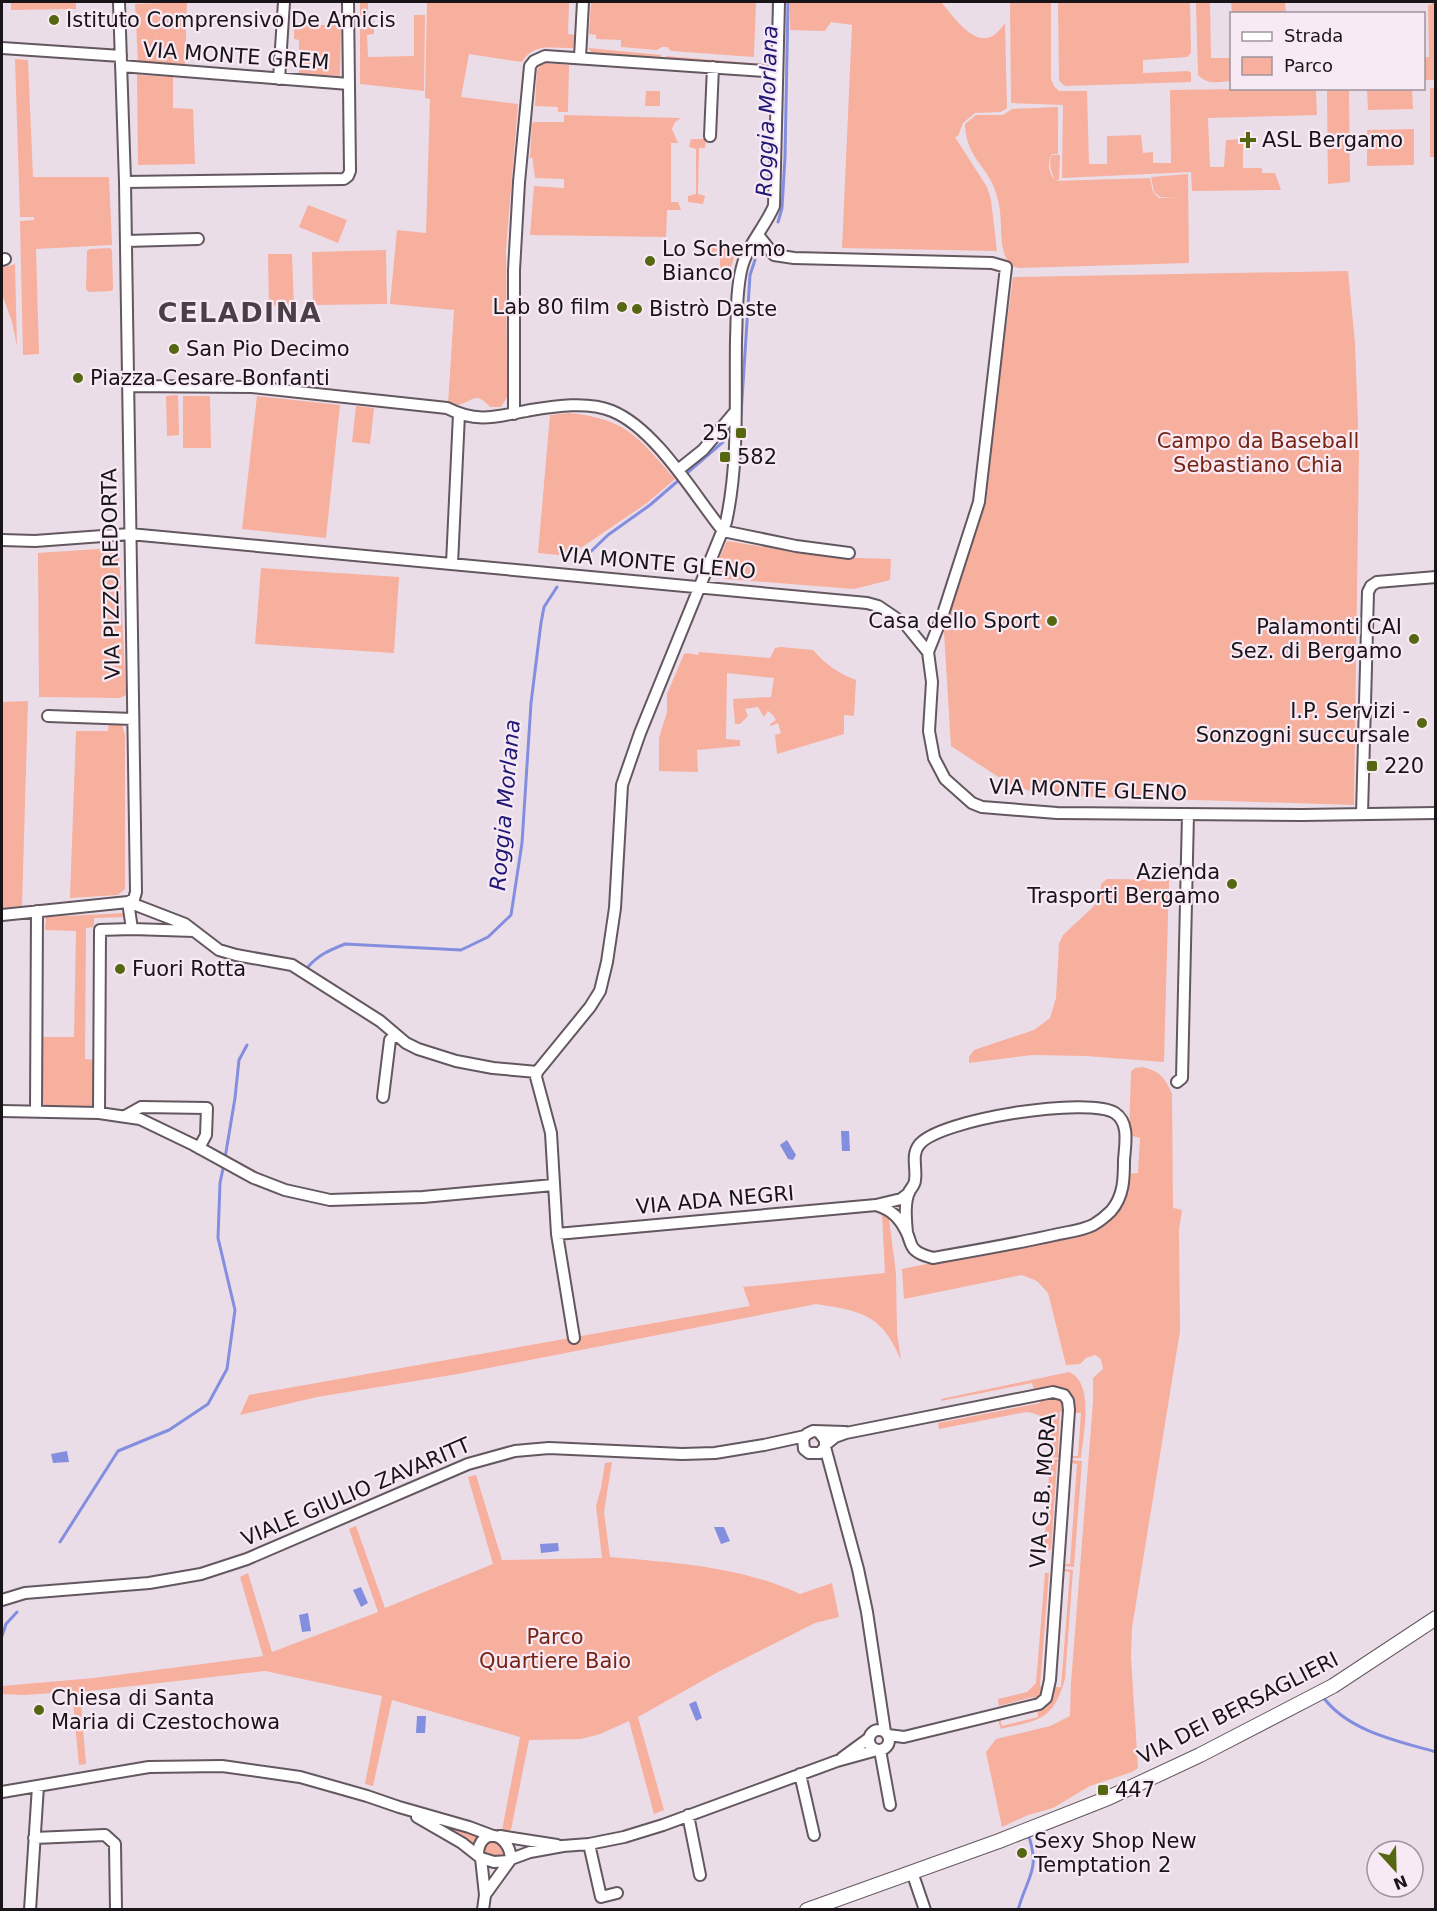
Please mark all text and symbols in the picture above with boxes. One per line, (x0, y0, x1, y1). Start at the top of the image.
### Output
place label: Istituto Comprensivo De Amicis (66, 8, 396, 32)
legend (1230, 12, 1425, 90)
marker: Istituto Comprensivo De Amicis (47, 13, 61, 27)
water label: Roggia Morlana (752, 25, 782, 197)
text: Strada (1284, 25, 1343, 46)
street label: VIA MONTE GREM (142, 38, 330, 74)
text: Parco (1284, 55, 1333, 76)
place label: ASL Bergamo (1262, 128, 1403, 152)
marker: ASL Bergamo (1239, 131, 1257, 149)
place label: Lo Schermo Bianco (662, 237, 786, 285)
marker: Lo Schermo Bianco (643, 254, 657, 268)
place label: Lab 80 film (493, 295, 610, 319)
district label: CELADINA (158, 297, 322, 328)
place label: Bistrò Daste (649, 297, 777, 321)
marker: Lab 80 film (615, 300, 629, 314)
marker: Bistrò Daste (630, 302, 644, 316)
place label: San Pio Decimo (186, 337, 350, 361)
marker: San Pio Decimo (167, 342, 181, 356)
place label: Piazza Cesare Bonfanti (90, 366, 330, 390)
marker: Piazza Cesare Bonfanti (71, 371, 85, 385)
place label: 25 (702, 421, 729, 445)
marker: 25 (734, 426, 748, 440)
park label: Campo da Baseball Sebastiano Chia (1157, 429, 1359, 477)
place label: 582 (737, 445, 777, 469)
marker: 582 (718, 450, 732, 464)
street label: VIA PIZZO REDORTA (97, 467, 125, 680)
street label: VIA MONTE GLENO (557, 542, 757, 584)
place label: Casa dello Sport (868, 609, 1040, 633)
marker: Casa dello Sport (1045, 614, 1059, 628)
place label: Palamonti CAI Sez. di Bergamo (1230, 615, 1402, 663)
marker: Palamonti CAI Sez. di Bergamo (1407, 632, 1421, 646)
place label: I.P. Servizi - Sonzogni succursale (1196, 699, 1410, 747)
marker: I.P. Servizi - Sonzogni succursale (1415, 716, 1429, 730)
water label: Roggia Morlana (485, 718, 525, 892)
place label: 220 (1384, 754, 1424, 778)
marker: 220 (1365, 759, 1379, 773)
street label: VIA MONTE GLENO (989, 775, 1187, 805)
place label: Azienda Trasporti Bergamo (1026, 860, 1220, 908)
marker: Azienda Trasporti Bergamo (1225, 877, 1239, 891)
place label: Fuori Rotta (132, 957, 246, 981)
marker: Fuori Rotta (113, 962, 127, 976)
street label: VIA ADA NEGRI (635, 1181, 795, 1219)
street label: VIA G.B. MORA (1026, 1412, 1060, 1569)
street label: VIALE GIULIO ZAVARITT (238, 1433, 474, 1551)
park label: Parco Quartiere Baio (479, 1625, 631, 1673)
street label: VIA DEI BERSAGLIERI (1134, 1647, 1342, 1769)
place label: Chiesa di Santa Maria di Czestochowa (51, 1686, 280, 1734)
marker: Chiesa di Santa Maria di Czestochowa (32, 1703, 46, 1717)
place label: 447 (1115, 1778, 1155, 1802)
marker: 447 (1096, 1783, 1110, 1797)
place label: Sexy Shop New Temptation 2 (1033, 1829, 1197, 1877)
north arrow (1365, 1839, 1425, 1899)
marker: Sexy Shop New Temptation 2 (1015, 1846, 1029, 1860)
text: N (1391, 1871, 1410, 1894)

